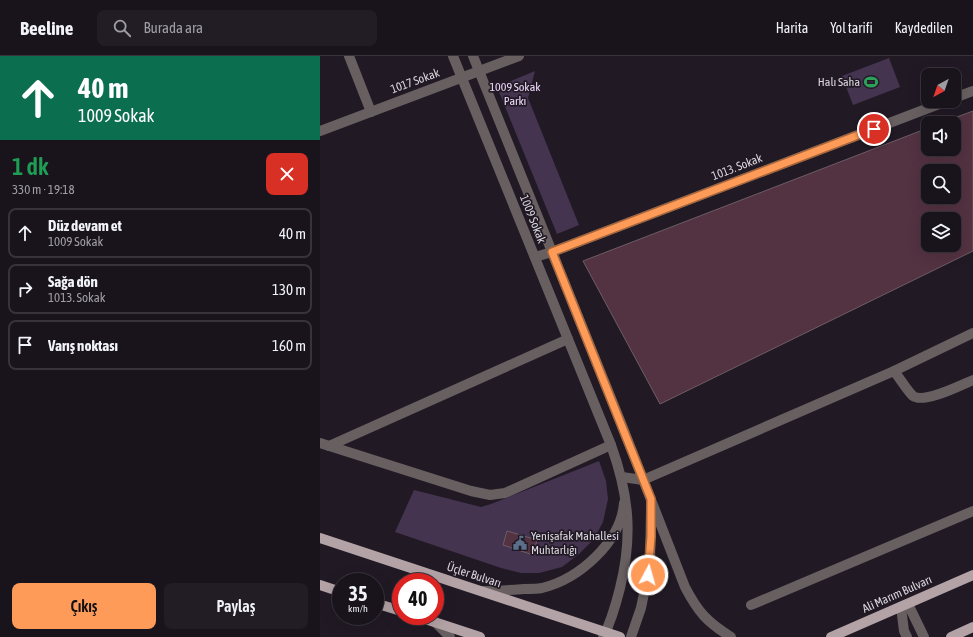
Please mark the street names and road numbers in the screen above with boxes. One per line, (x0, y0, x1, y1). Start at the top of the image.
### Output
street label: 1017 Sokak (389, 65, 442, 96)
street label: 1013. Sokak (710, 151, 765, 183)
street label: 1009 Sokak (517, 193, 549, 246)
street label: Üçler Bulvarı (445, 560, 503, 590)
street label: Ali Marım Bulvarı (860, 572, 934, 616)

